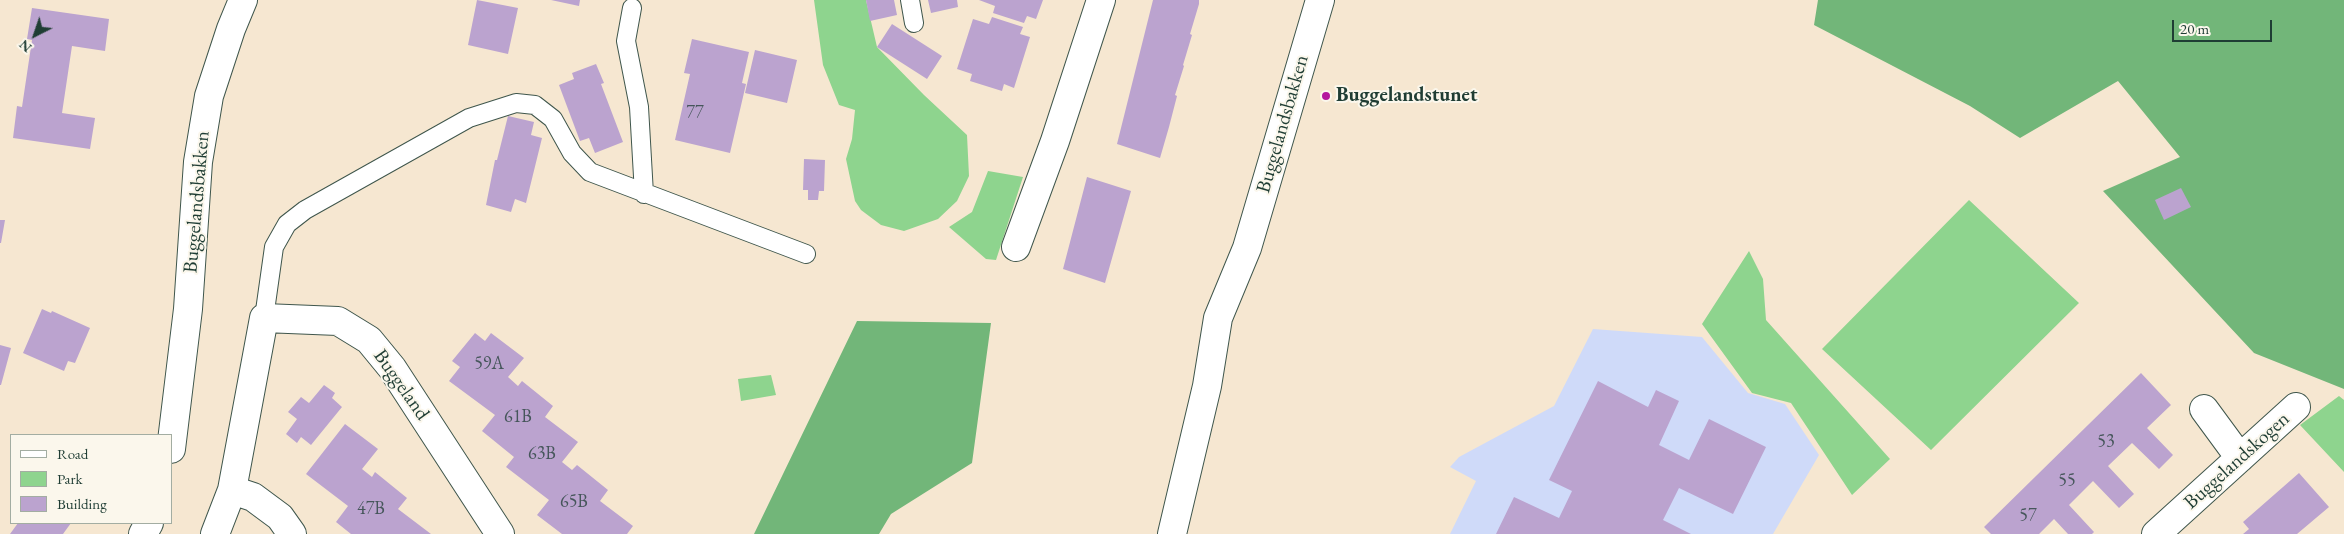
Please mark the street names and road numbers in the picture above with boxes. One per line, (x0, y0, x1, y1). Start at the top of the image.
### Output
street label: Buggelandsbakken (1252, 52, 1314, 196)
street label: Buggelandsbakken (179, 130, 215, 274)
street label: Buggeland (368, 345, 434, 425)
street label: Buggelandskogen (2179, 407, 2295, 515)

